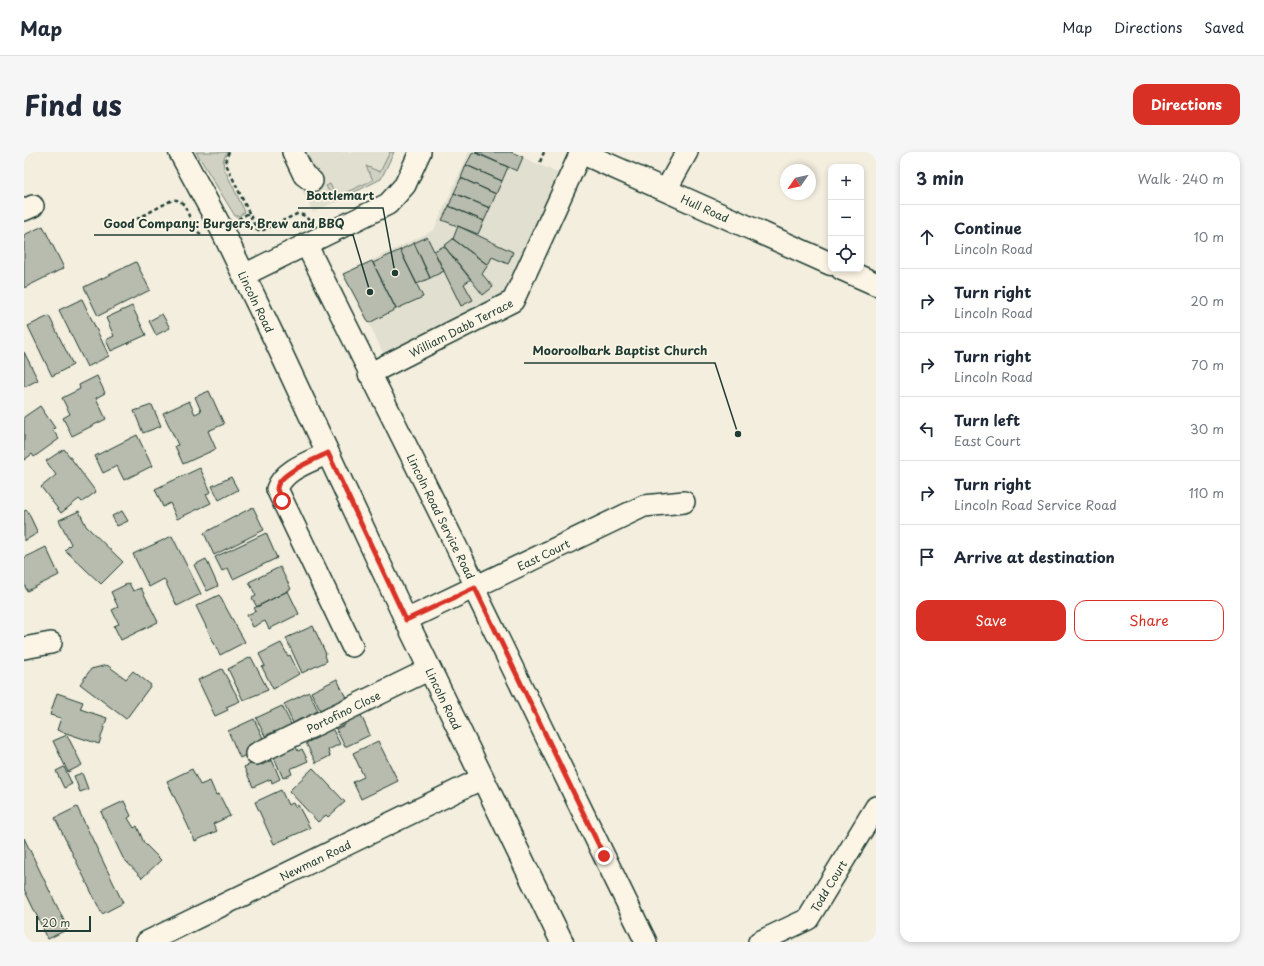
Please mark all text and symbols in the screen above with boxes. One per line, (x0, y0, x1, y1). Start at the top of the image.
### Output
text: Map (20, 14, 62, 42)
text: Map (1062, 17, 1092, 38)
text: Directions (1114, 17, 1182, 38)
text: Saved (1204, 17, 1244, 38)
text: Find us (24, 83, 122, 126)
button: Directions (1133, 84, 1240, 125)
north arrow (780, 164, 816, 200)
map controls (828, 164, 864, 272)
button: + (828, 164, 864, 200)
text: 3 min (916, 165, 964, 191)
text: Walk · 240 m (1138, 169, 1224, 188)
callout: Bottlemart (298, 184, 383, 208)
text: Bottlemart (306, 186, 374, 204)
street label: Hull Road (678, 190, 732, 226)
button: − (828, 200, 864, 236)
callout: Good Company: Burgers, Brew and BBQ (94, 211, 353, 235)
text: Good Company: Burgers, Brew and BBQ (104, 214, 345, 232)
text: Continue (954, 216, 1022, 239)
icon: ahead (916, 226, 938, 248)
text: 10 m (1194, 227, 1224, 246)
button: locate (828, 236, 864, 272)
text: Lincoln Road (954, 239, 1033, 258)
street label: Lincoln Road (234, 268, 279, 335)
text: Turn right (954, 280, 1031, 303)
icon: right (916, 290, 938, 312)
text: 20 m (1190, 291, 1224, 310)
street label: William Dabb Terrace (406, 294, 516, 361)
text: Lincoln Road (954, 303, 1033, 322)
callout: Mooroolbark Baptist Church (524, 339, 715, 363)
text: Mooroolbark Baptist Church (533, 341, 707, 359)
text: Turn right (954, 344, 1031, 367)
icon: right (916, 354, 938, 376)
text: 70 m (1191, 355, 1224, 374)
text: Lincoln Road (954, 367, 1033, 386)
text: Turn left (954, 408, 1020, 431)
icon: left (916, 418, 938, 440)
text: 30 m (1190, 419, 1224, 438)
text: East Court (954, 431, 1021, 450)
street label: Lincoln Road Service Road (403, 451, 480, 582)
text: Turn right (954, 472, 1031, 495)
icon: right (916, 482, 938, 504)
text: 110 m (1189, 483, 1224, 502)
route start (273, 492, 291, 510)
text: Lincoln Road Service Road (954, 495, 1117, 514)
street label: East Court (514, 534, 573, 574)
text: Arrive at destination (954, 545, 1115, 568)
icon: arrive (916, 546, 938, 568)
button: Save (916, 600, 1066, 641)
button: Share (1074, 600, 1224, 641)
street label: Lincoln Road (422, 665, 466, 732)
street label: Portofino Close (303, 686, 383, 737)
street label: Newman Road (277, 835, 354, 885)
route end (595, 847, 613, 865)
street label: Todd Court (806, 856, 851, 915)
scale bar (36, 914, 91, 933)
text: 20 m (42, 914, 70, 931)

